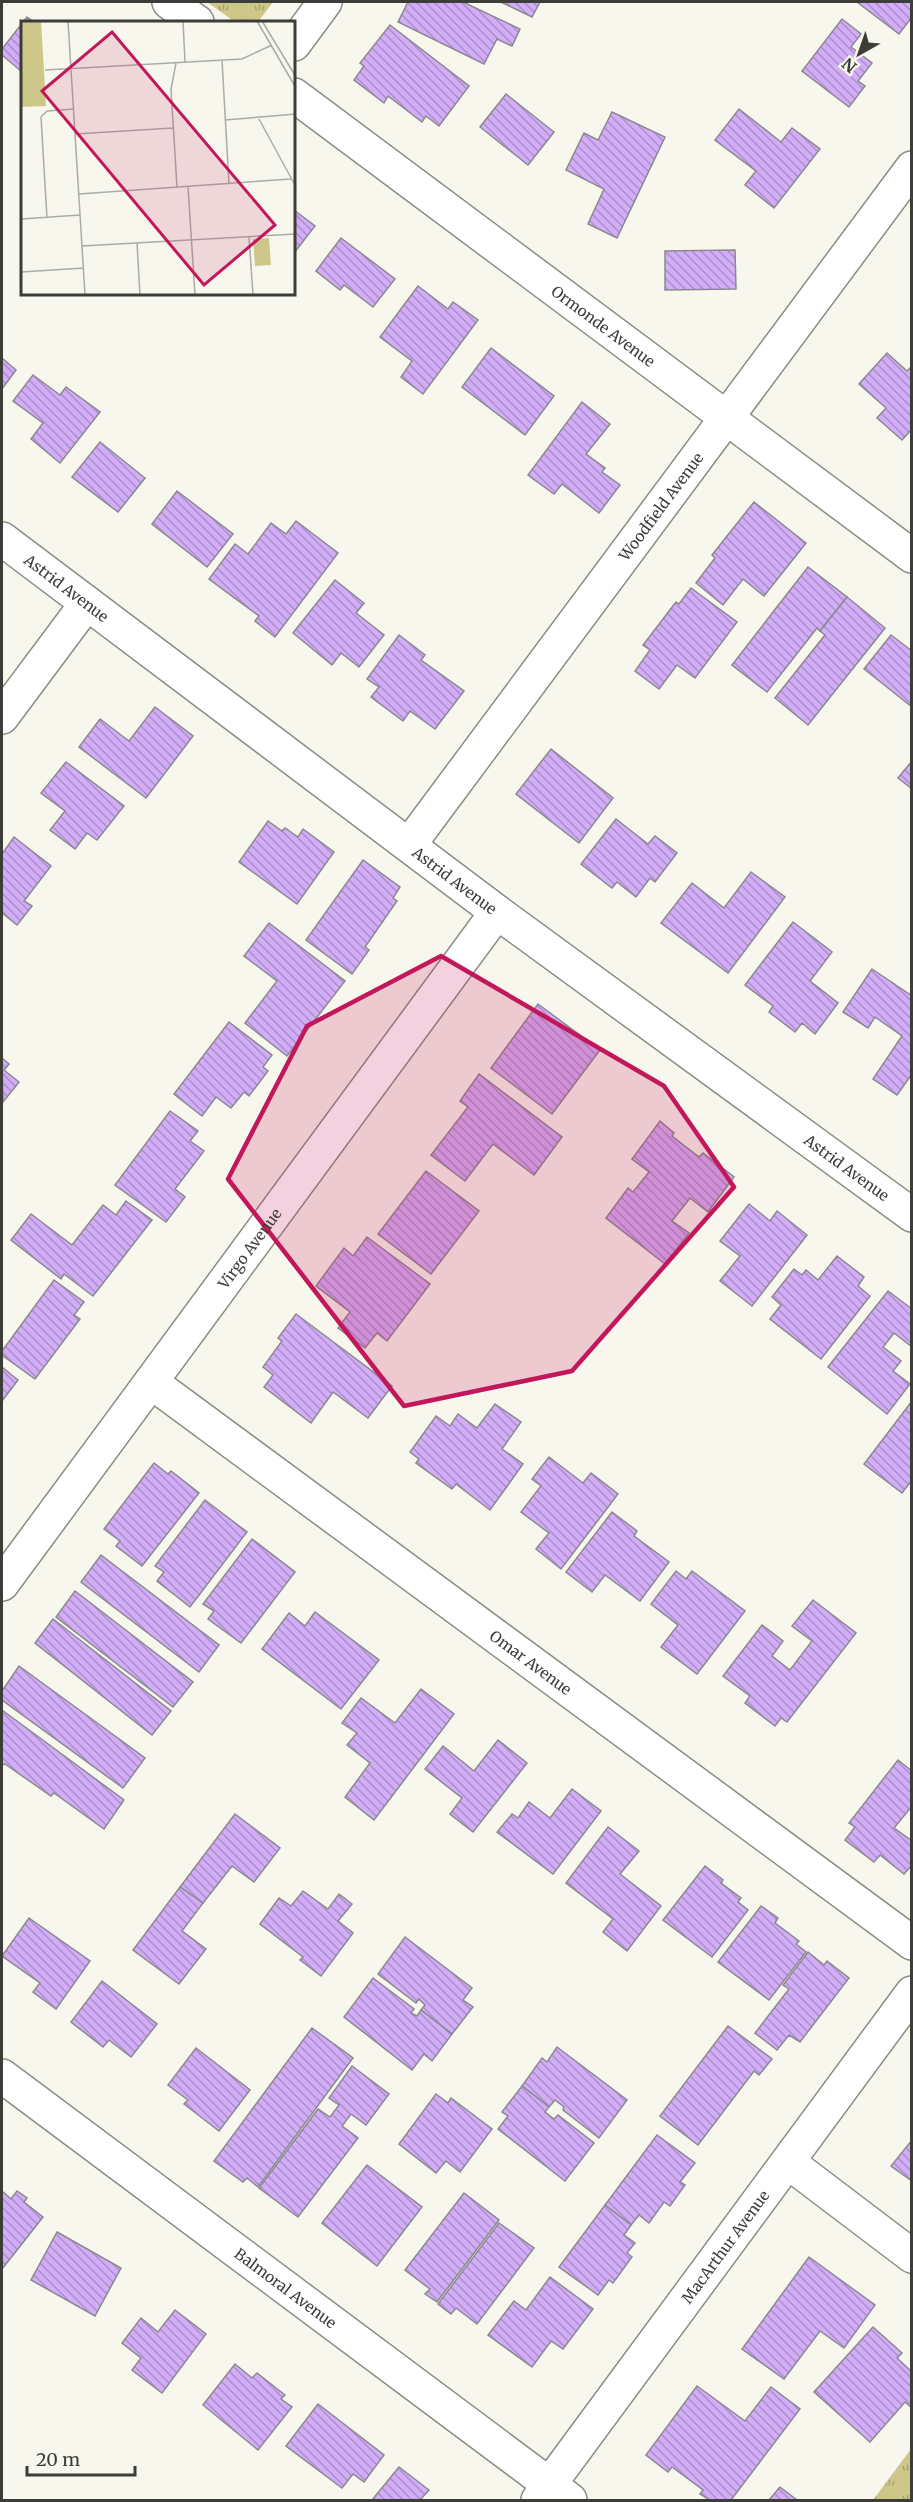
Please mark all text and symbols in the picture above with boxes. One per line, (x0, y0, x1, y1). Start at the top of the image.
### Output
inset map (21, 21, 296, 296)
north arrow (829, 24, 889, 84)
text: N (838, 54, 861, 77)
street label: Ormonde Avenue (548, 281, 659, 371)
street label: Woodfield Avenue (614, 448, 707, 565)
street label: Astrid Avenue (20, 549, 113, 626)
street label: Astrid Avenue (408, 842, 501, 918)
street label: Astrid Avenue (800, 1129, 893, 1205)
street label: Virgo Avenue (213, 1204, 285, 1293)
street label: Omar Avenue (486, 1626, 576, 1699)
street label: MacArthur Avenue (677, 2186, 773, 2307)
street label: Balmoral Avenue (231, 2244, 341, 2332)
scale bar (27, 2439, 135, 2477)
text: 20 m (36, 2448, 80, 2471)

